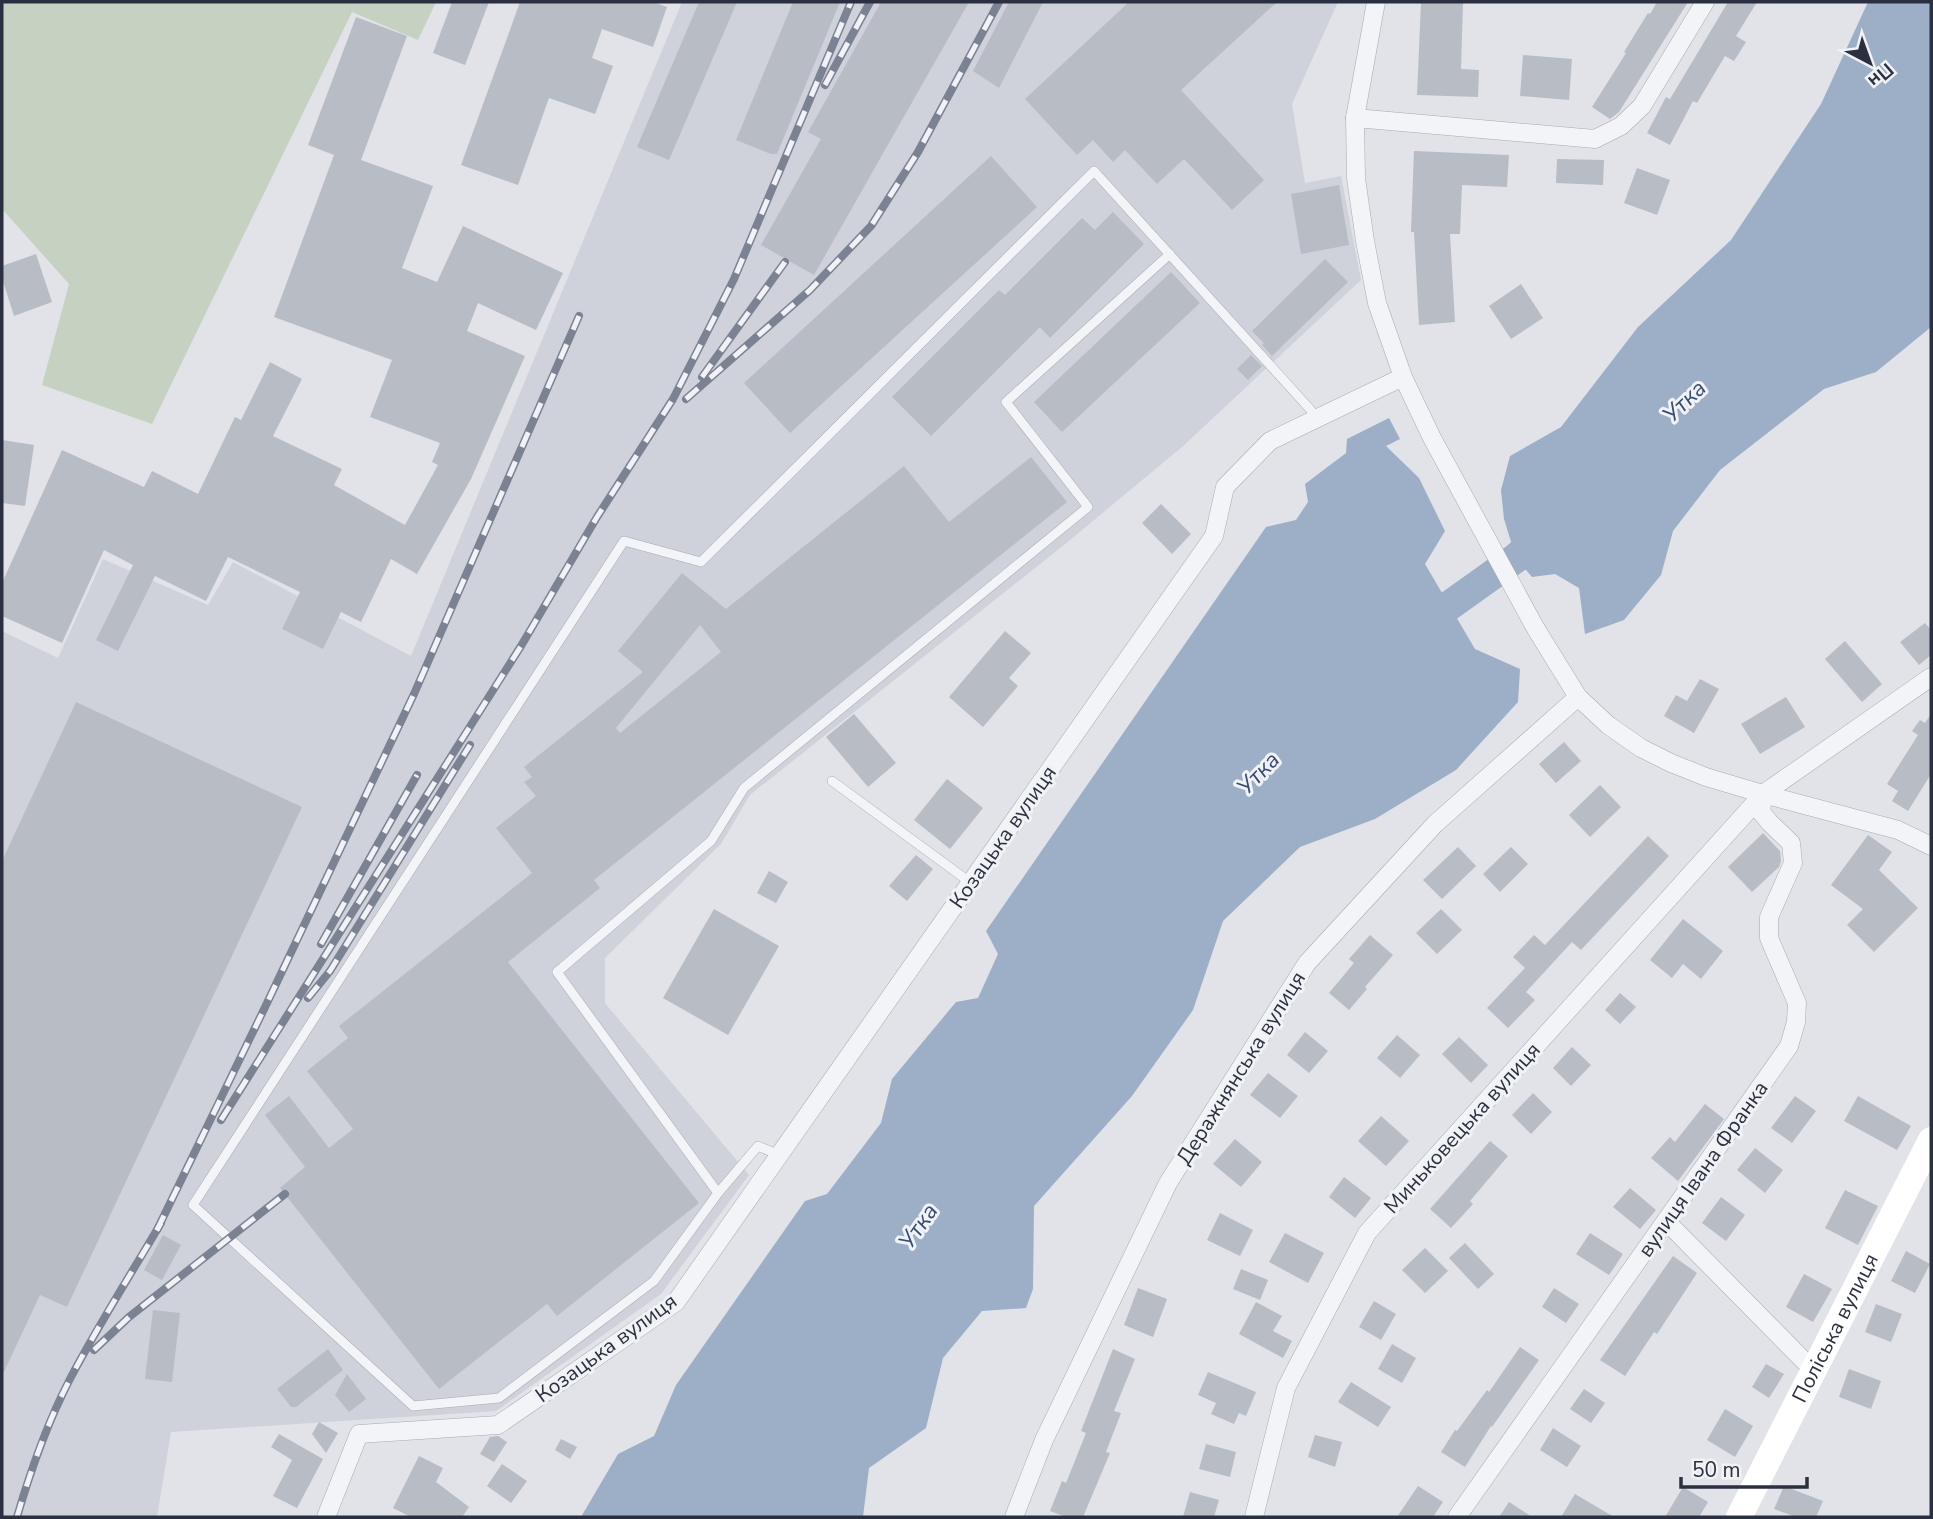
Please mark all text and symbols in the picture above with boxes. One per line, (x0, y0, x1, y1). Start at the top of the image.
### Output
north arrow (1835, 28, 1905, 98)
text: Пн (1862, 57, 1899, 93)
water label: Утка (1656, 373, 1713, 430)
water label: Утка (1230, 745, 1287, 802)
street label: Козацька вулиця (943, 760, 1063, 914)
street label: Деражнянська вулиця (1170, 966, 1312, 1170)
street label: Миньковецька вулиця (1378, 1036, 1546, 1220)
street label: вулиця Івана Франка (1632, 1075, 1774, 1263)
water label: Утка (892, 1197, 945, 1255)
street label: Поліська вулиця (1786, 1249, 1885, 1407)
street label: Козацька вулиця (530, 1287, 682, 1409)
scale bar (1681, 1446, 1807, 1490)
text: 50 m (1692, 1456, 1741, 1484)

